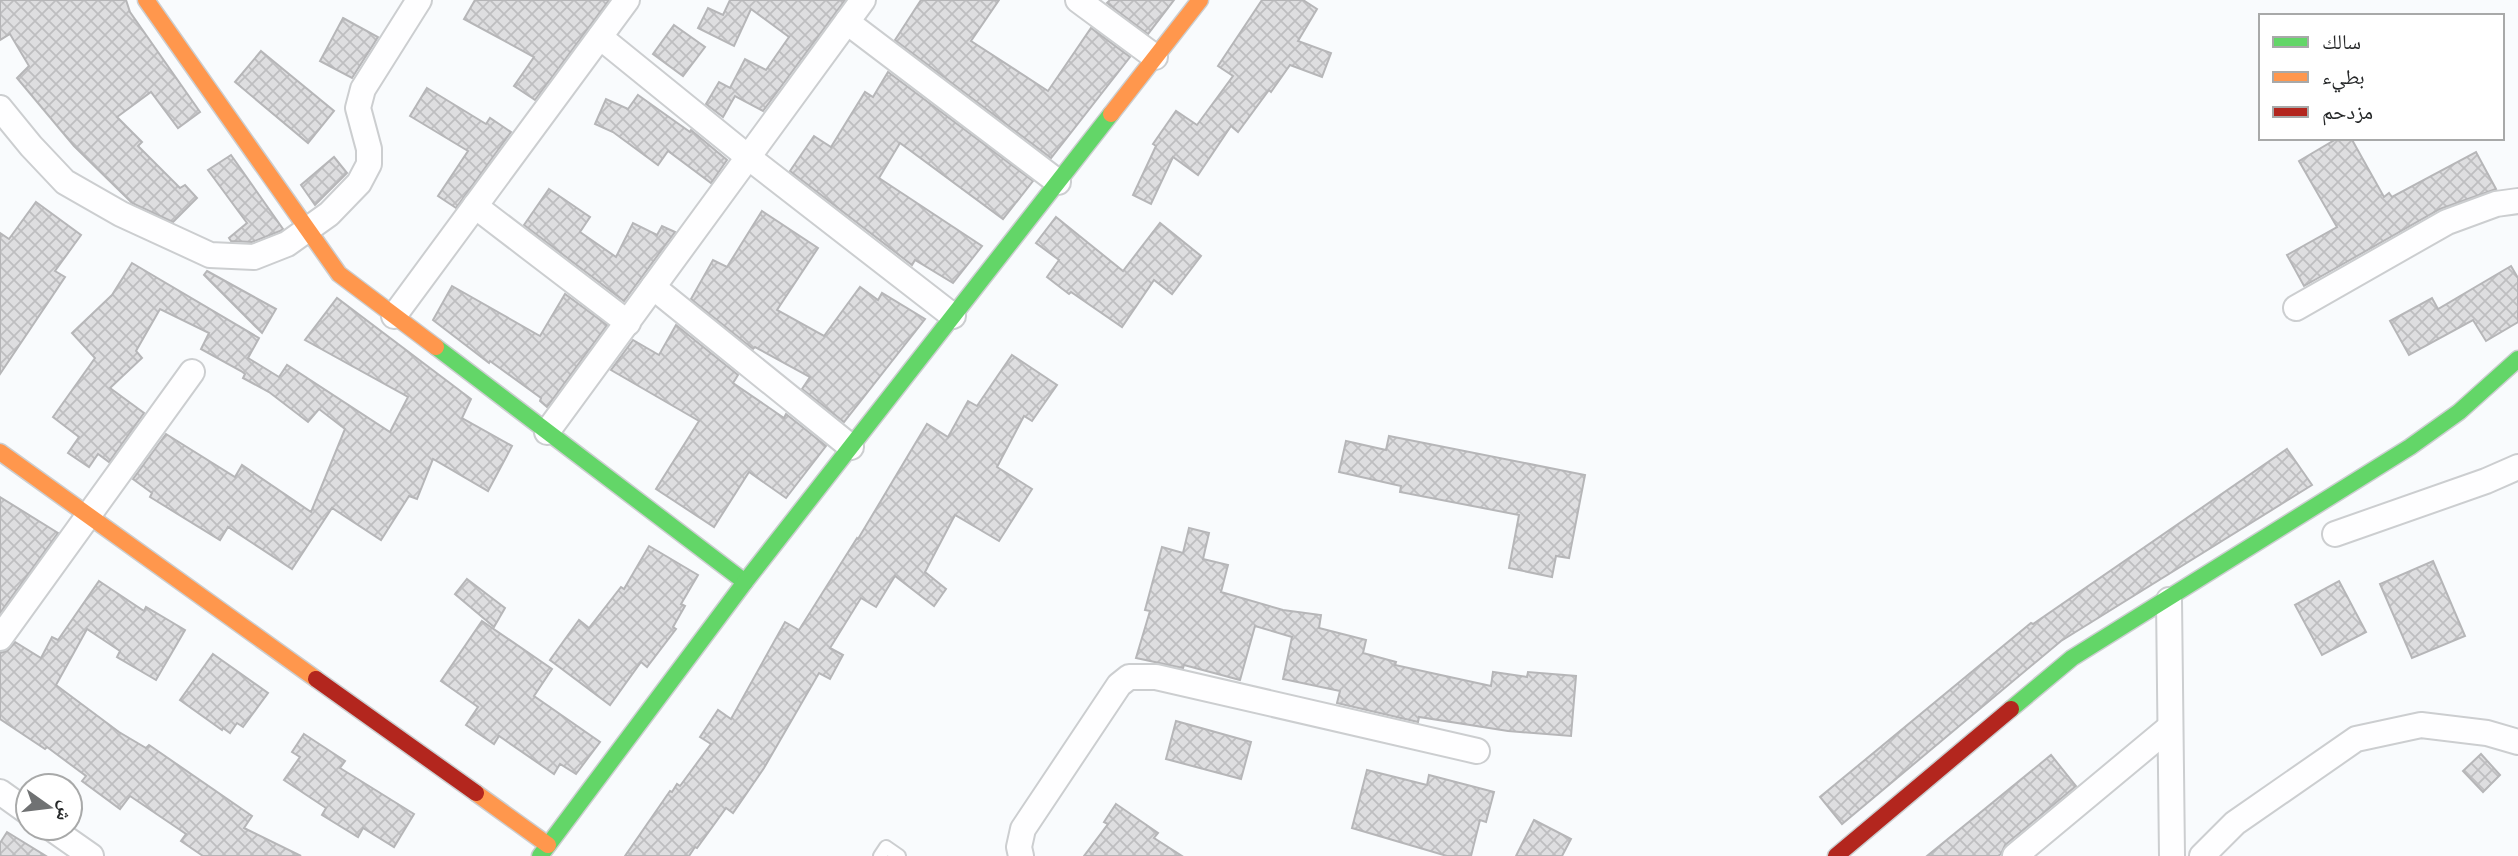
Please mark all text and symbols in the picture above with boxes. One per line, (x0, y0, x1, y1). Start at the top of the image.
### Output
legend (2259, 14, 2504, 140)
text: سالك (2322, 28, 2361, 54)
text: بطيء (2322, 63, 2365, 93)
text: مزدحم (2322, 98, 2373, 126)
north arrow (14, 772, 84, 842)
text: ش (51, 798, 80, 824)

